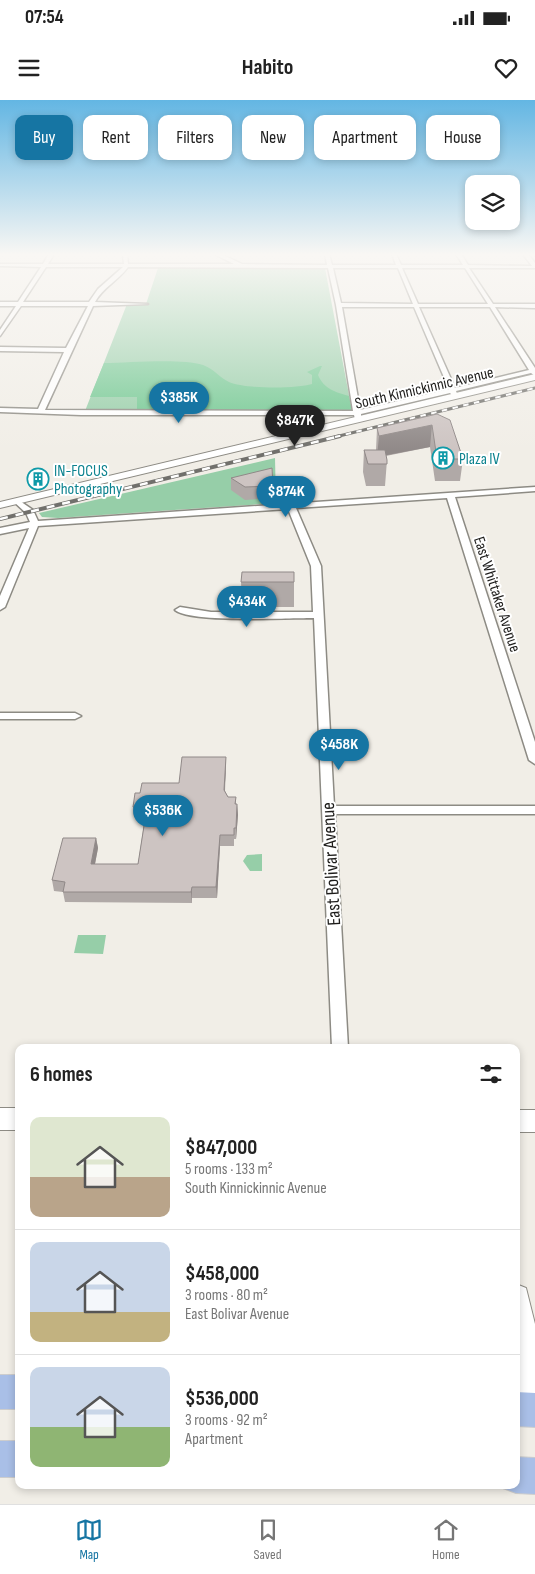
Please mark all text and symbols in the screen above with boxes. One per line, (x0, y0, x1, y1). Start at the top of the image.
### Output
text: 07:54 (25, 6, 64, 29)
icon: menu (15, 54, 43, 82)
text: Habito (242, 54, 293, 81)
icon: heart (492, 54, 520, 82)
chip: Buy (15, 115, 73, 160)
chip: Rent (83, 115, 148, 160)
chip: Filters (158, 115, 232, 160)
chip: New (242, 115, 304, 160)
chip: Apartment (314, 115, 416, 160)
chip: House (426, 115, 500, 160)
map controls (465, 175, 520, 230)
button: layers (465, 175, 520, 230)
street label: South Kinnickinnic Avenue (353, 363, 495, 414)
pin: $385K (144, 382, 214, 424)
text: $385K (160, 388, 198, 407)
pin: $847K (260, 404, 330, 447)
text: $847K (276, 411, 314, 430)
building icon: Plaza IV (431, 446, 455, 470)
place label: Plaza IV (459, 450, 501, 469)
place label: IN-FOCUS Photography (54, 462, 122, 499)
building icon: IN-FOCUS Photography (26, 467, 50, 491)
pin: $874K (251, 476, 321, 518)
text: $874K (267, 482, 305, 501)
street label: East Whittaker Avenue (469, 534, 524, 655)
pin: $434K (212, 586, 282, 628)
text: $434K (228, 592, 266, 611)
pin: $458K (304, 728, 374, 771)
text: $458K (320, 735, 358, 754)
pin: $536K (128, 794, 198, 837)
text: $536K (144, 801, 182, 820)
street label: East Bolivar Avenue (317, 802, 346, 926)
icon: filters (477, 1060, 505, 1088)
text: 6 homes (30, 1062, 93, 1087)
text: $847,000 (185, 1135, 257, 1160)
icon: home (70, 1137, 130, 1197)
text: 5 rooms · 133 m² (185, 1160, 273, 1179)
text: South Kinnickinnic Avenue (185, 1179, 327, 1198)
text: $458,000 (185, 1261, 259, 1286)
icon: home (70, 1262, 130, 1322)
text: 3 rooms · 80 m² (185, 1286, 268, 1305)
text: East Bolivar Avenue (185, 1305, 289, 1324)
text: $536,000 (185, 1386, 259, 1411)
icon: home (70, 1387, 130, 1447)
text: 3 rooms · 92 m² (185, 1411, 268, 1430)
text: Apartment (185, 1430, 243, 1449)
tab: Map (75, 1516, 103, 1563)
tab: Saved (253, 1516, 282, 1563)
tab: Home (432, 1516, 460, 1563)

